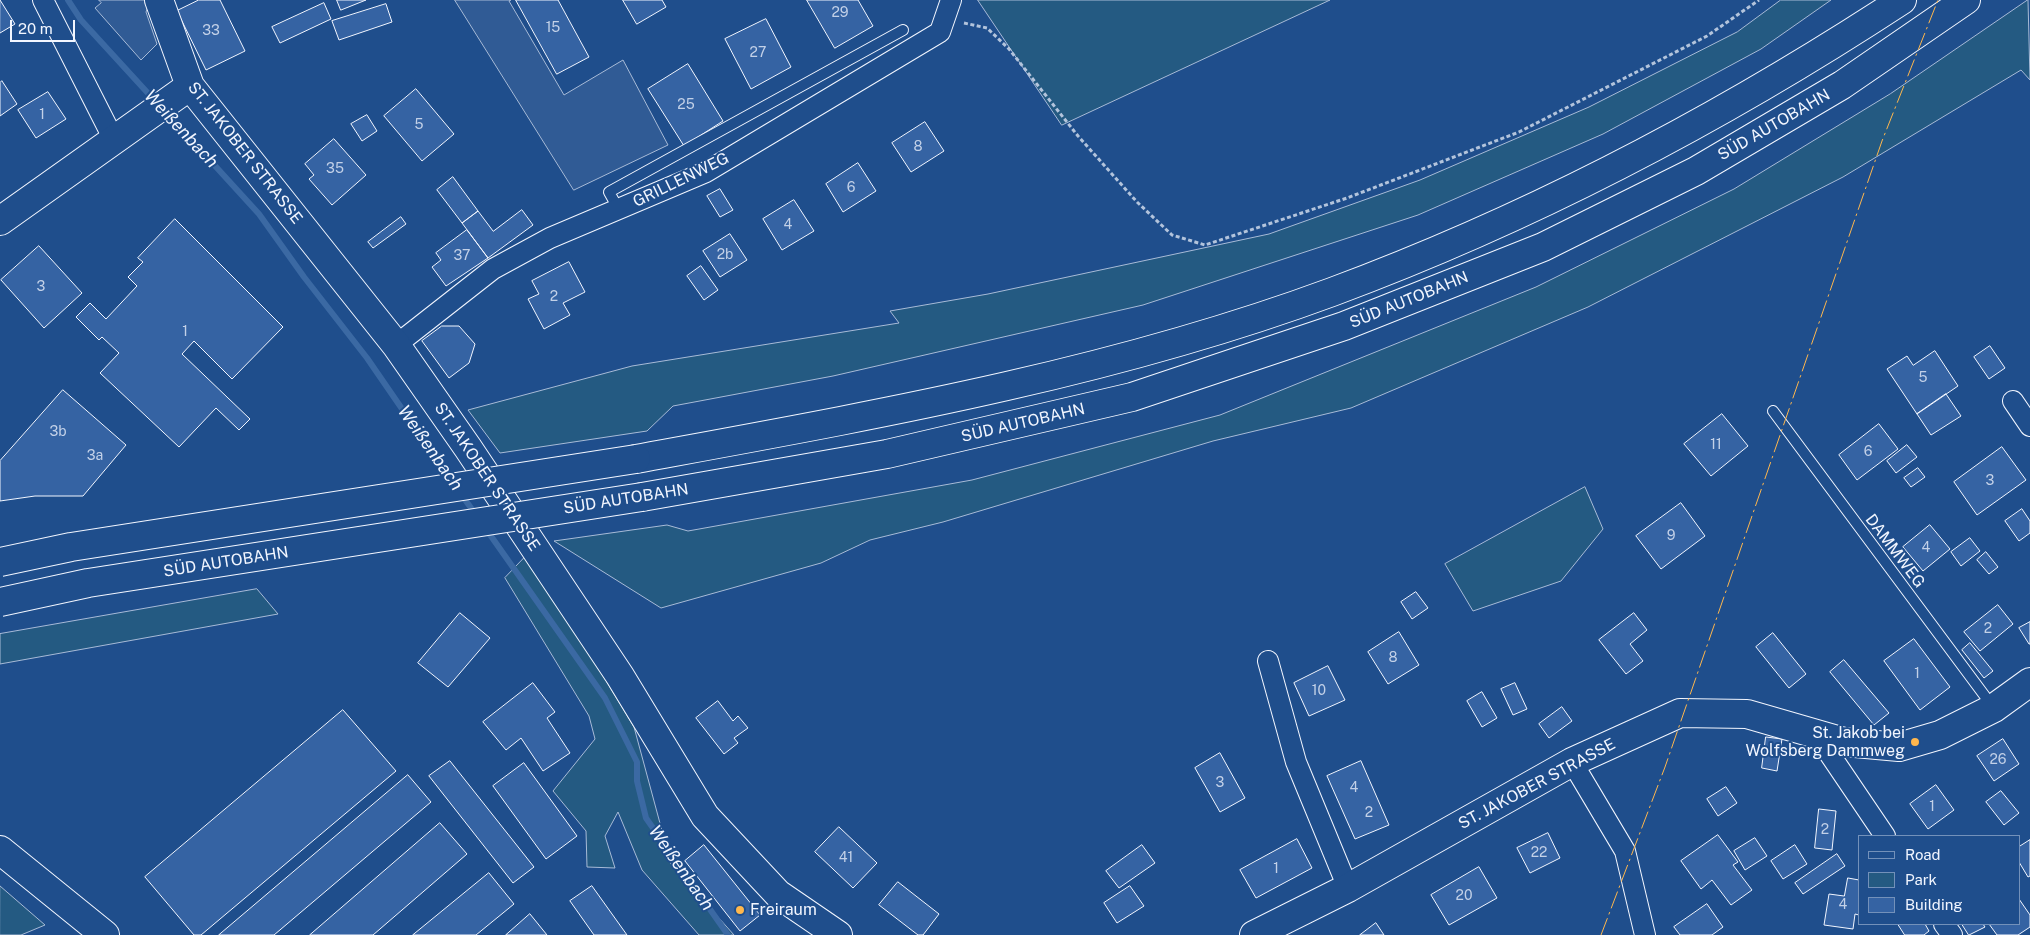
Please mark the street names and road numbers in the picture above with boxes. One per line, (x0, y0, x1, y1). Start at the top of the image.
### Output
street label: ST. JAKOBER STRASSE (184, 78, 306, 228)
street label: SÜD AUTOBAHN (1714, 85, 1834, 165)
street label: GRILLENWEG (630, 148, 732, 212)
street label: SÜD AUTOBAHN (1347, 267, 1471, 333)
street label: ST. JAKOBER STRASSE (430, 399, 544, 555)
street label: SÜD AUTOBAHN (959, 399, 1087, 447)
street label: SÜD AUTOBAHN (562, 480, 690, 518)
street label: DAMMWEG (1861, 510, 1929, 592)
street label: SÜD AUTOBAHN (162, 543, 290, 581)
street label: ST. JAKOBER STRASSE (1455, 734, 1619, 834)

